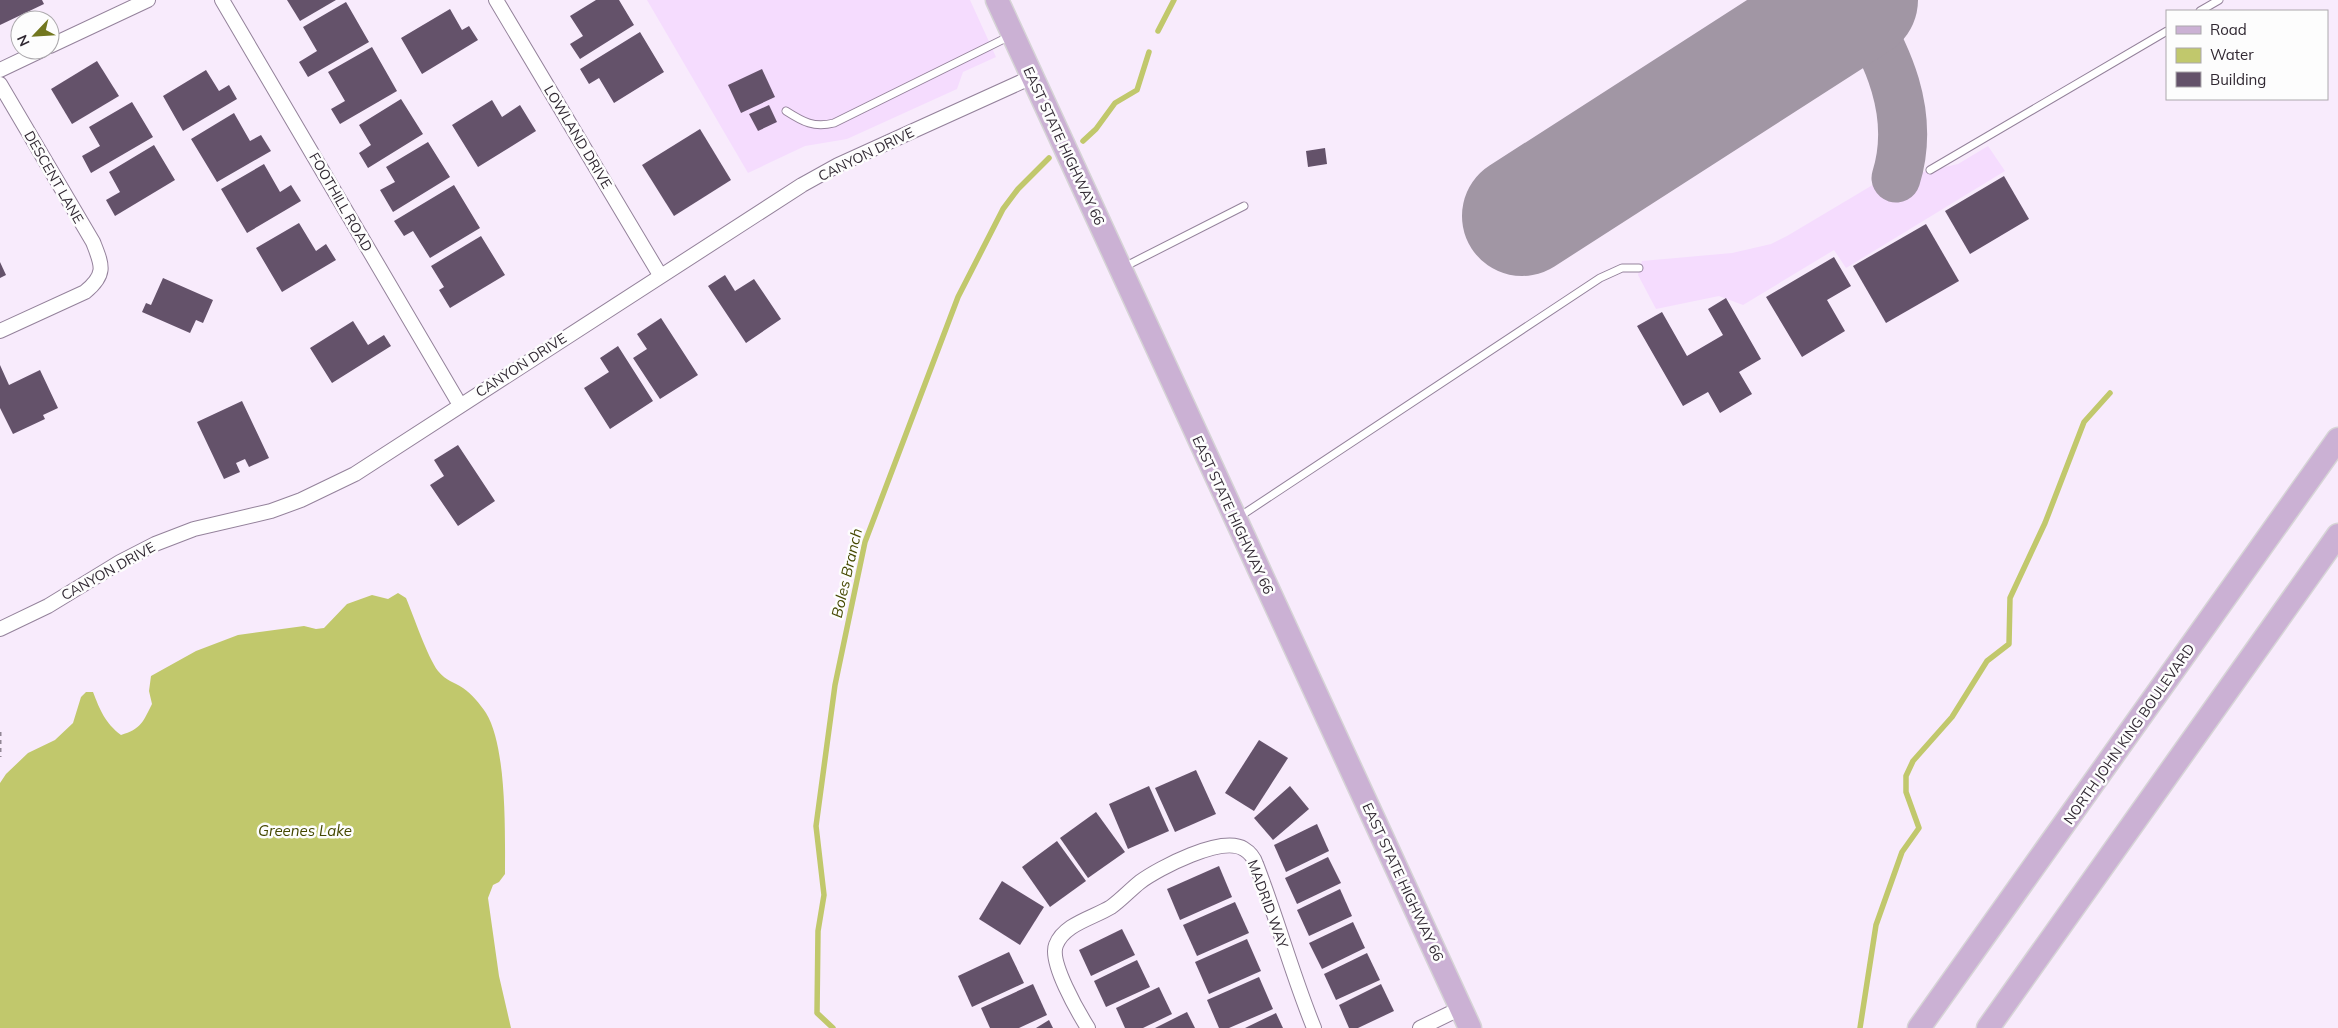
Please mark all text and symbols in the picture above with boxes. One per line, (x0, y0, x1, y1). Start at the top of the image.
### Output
north arrow (10, 10, 60, 60)
legend (2166, 10, 2328, 100)
text: Road (2210, 20, 2247, 39)
text: N (13, 32, 34, 49)
text: Water (2210, 45, 2254, 64)
street label: EAST STATE HIGHWAY 66 (1019, 64, 1109, 228)
text: Building (2210, 70, 2266, 89)
street label: LOWLAND DRIVE (540, 82, 616, 192)
street label: CANYON DRIVE (815, 123, 917, 185)
street label: DESCENT LANE (20, 127, 88, 227)
street label: FOOTHILL ROAD (305, 149, 377, 255)
street label: CANYON DRIVE (472, 329, 570, 401)
street label: EAST STATE HIGHWAY 66 (1188, 433, 1278, 597)
water label: Boles Branch (827, 526, 866, 620)
street label: CANYON DRIVE (58, 538, 158, 604)
street label: NORTH JOHN KING BOULEVARD (2060, 640, 2198, 828)
street label: EAST STATE HIGHWAY 66 (1358, 800, 1448, 964)
water label: Greenes Lake (258, 821, 352, 840)
street label: MADRID WAY (1244, 857, 1293, 951)

